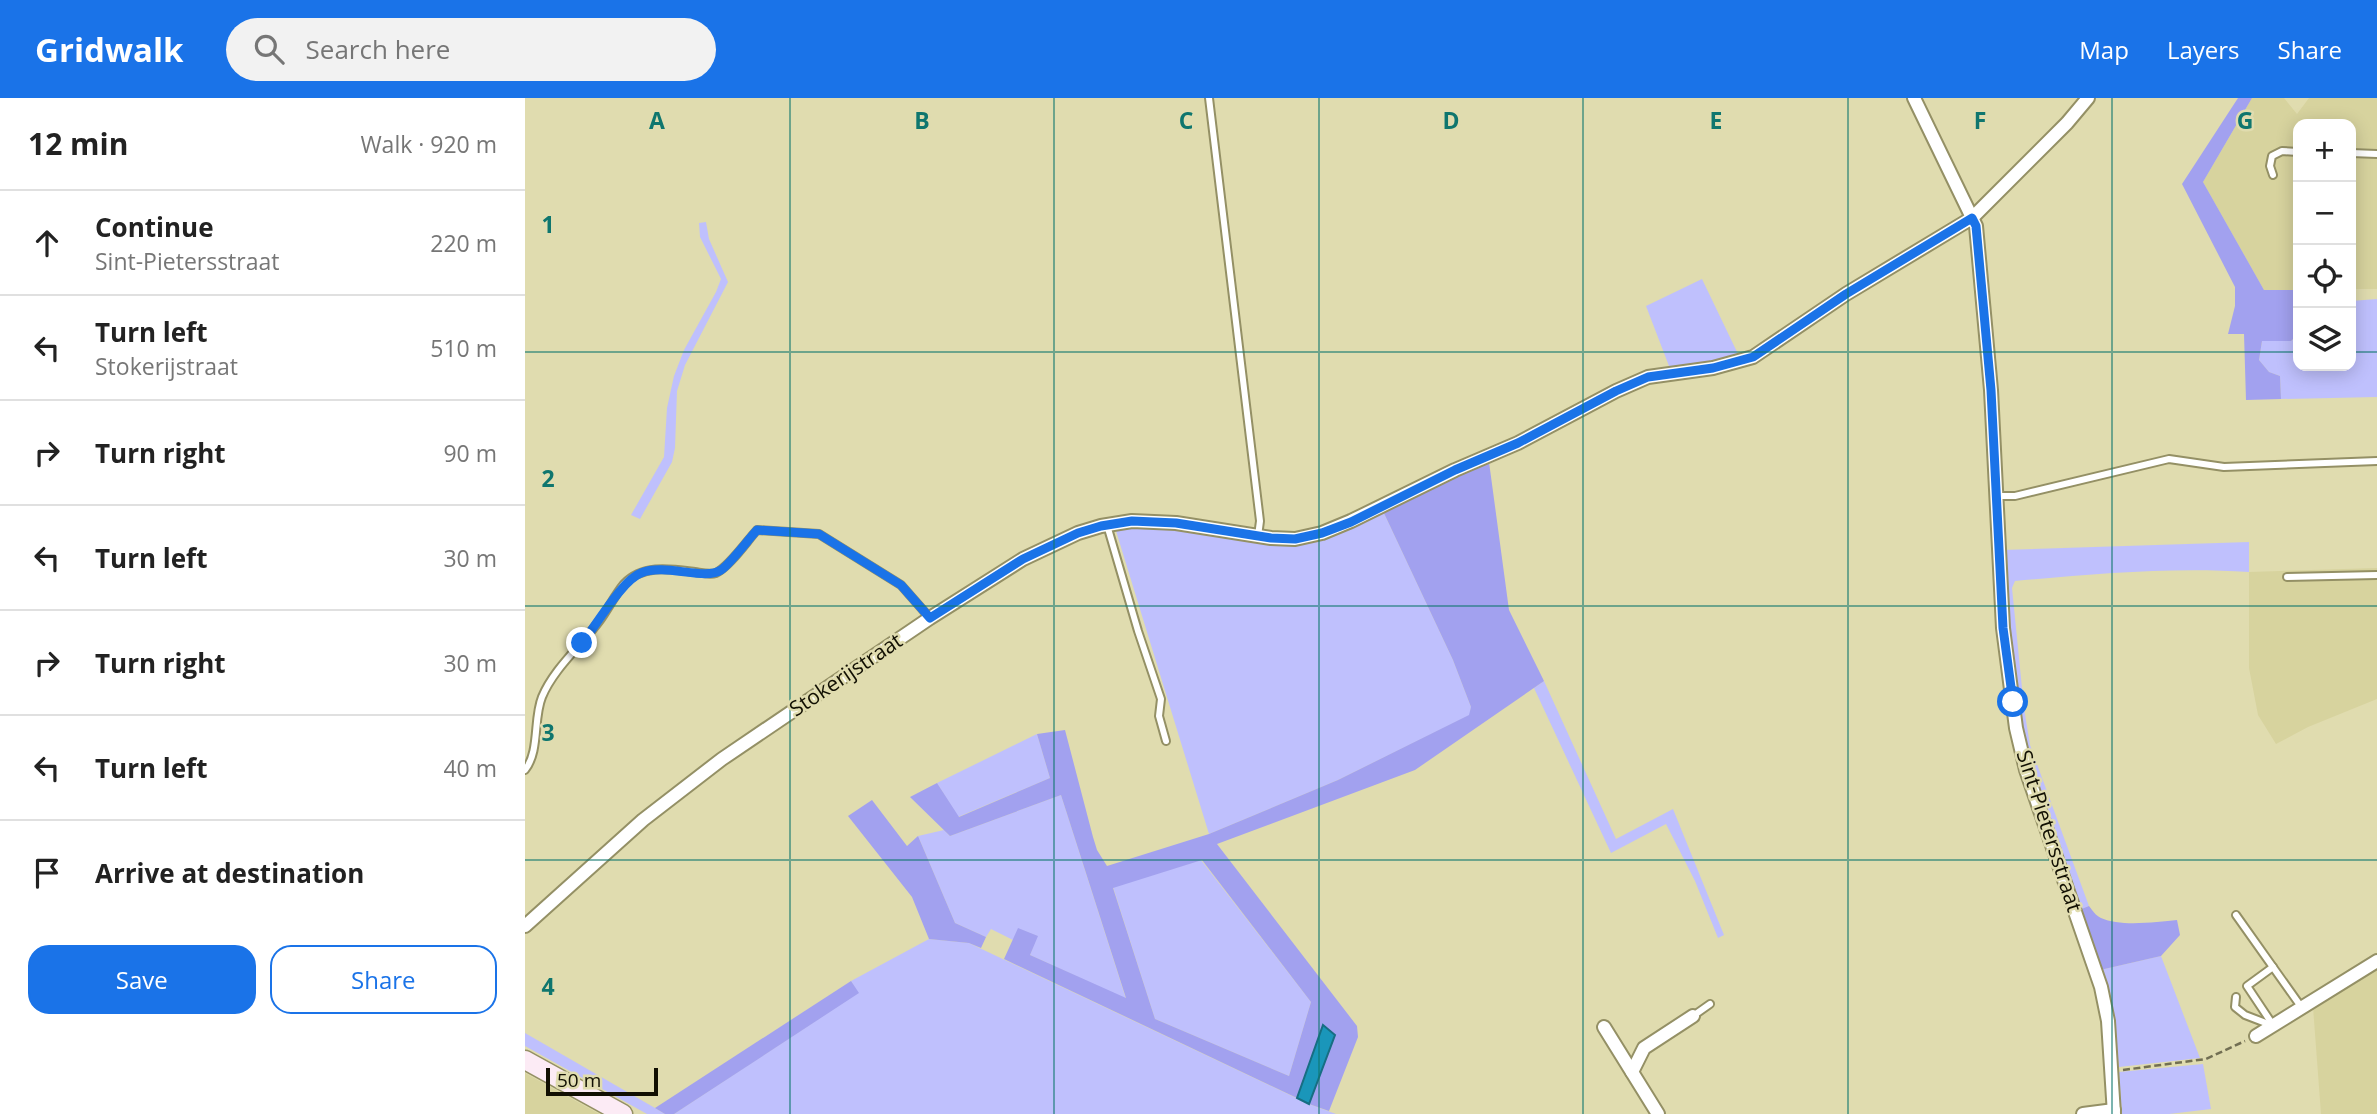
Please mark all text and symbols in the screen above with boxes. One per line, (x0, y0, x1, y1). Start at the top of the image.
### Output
search box (226, 18, 716, 81)
text: Gridwalk (35, 27, 184, 72)
icon: search (250, 30, 288, 68)
text: Search here (306, 31, 450, 67)
text: Map (2079, 33, 2129, 66)
text: Layers (2167, 33, 2240, 66)
text: Share (2278, 33, 2342, 66)
text: A (649, 104, 665, 136)
text: B (914, 104, 930, 136)
text: C (1179, 104, 1193, 136)
text: D (1442, 104, 1460, 136)
text: E (1710, 104, 1722, 136)
text: F (1974, 104, 1986, 136)
text: G (2237, 104, 2253, 136)
map controls (2293, 119, 2356, 371)
button: + (2293, 119, 2356, 182)
text: 12 min (28, 123, 128, 164)
text: Walk · 920 m (360, 128, 497, 160)
button: − (2293, 182, 2356, 245)
text: 1 (541, 208, 555, 240)
text: Continue (95, 209, 214, 245)
icon: ahead (28, 224, 66, 262)
text: 220 m (430, 227, 497, 259)
text: Sint-Pietersstraat (95, 245, 279, 277)
button: locate (2293, 245, 2356, 308)
button: layers (2293, 308, 2356, 371)
text: Turn left (95, 314, 207, 350)
icon: left (28, 329, 66, 367)
text: 510 m (430, 332, 497, 364)
text: Stokerijstraat (95, 350, 238, 382)
icon: right (28, 434, 66, 472)
text: Turn right (95, 435, 226, 471)
text: 90 m (443, 437, 497, 469)
text: 2 (541, 462, 555, 494)
icon: left (28, 539, 66, 577)
text: Turn left (95, 540, 207, 576)
text: 30 m (443, 542, 497, 574)
street label: Stokerijstraat (783, 626, 907, 722)
route end (566, 627, 597, 658)
icon: right (28, 644, 66, 682)
text: Turn right (95, 645, 226, 681)
text: 30 m (443, 647, 497, 679)
route start (1997, 686, 2028, 717)
text: 3 (541, 716, 555, 748)
street label: Sint-Pietersstraat (2011, 746, 2089, 915)
icon: left (28, 749, 66, 787)
text: Turn left (95, 750, 207, 786)
text: 40 m (443, 752, 497, 784)
icon: arrive (28, 854, 66, 892)
text: Arrive at destination (95, 855, 364, 891)
button: Save (28, 945, 256, 1014)
button: Share (270, 945, 497, 1014)
text: 4 (541, 970, 555, 1002)
scale bar (546, 1065, 658, 1097)
text: 50 m (557, 1067, 601, 1093)

